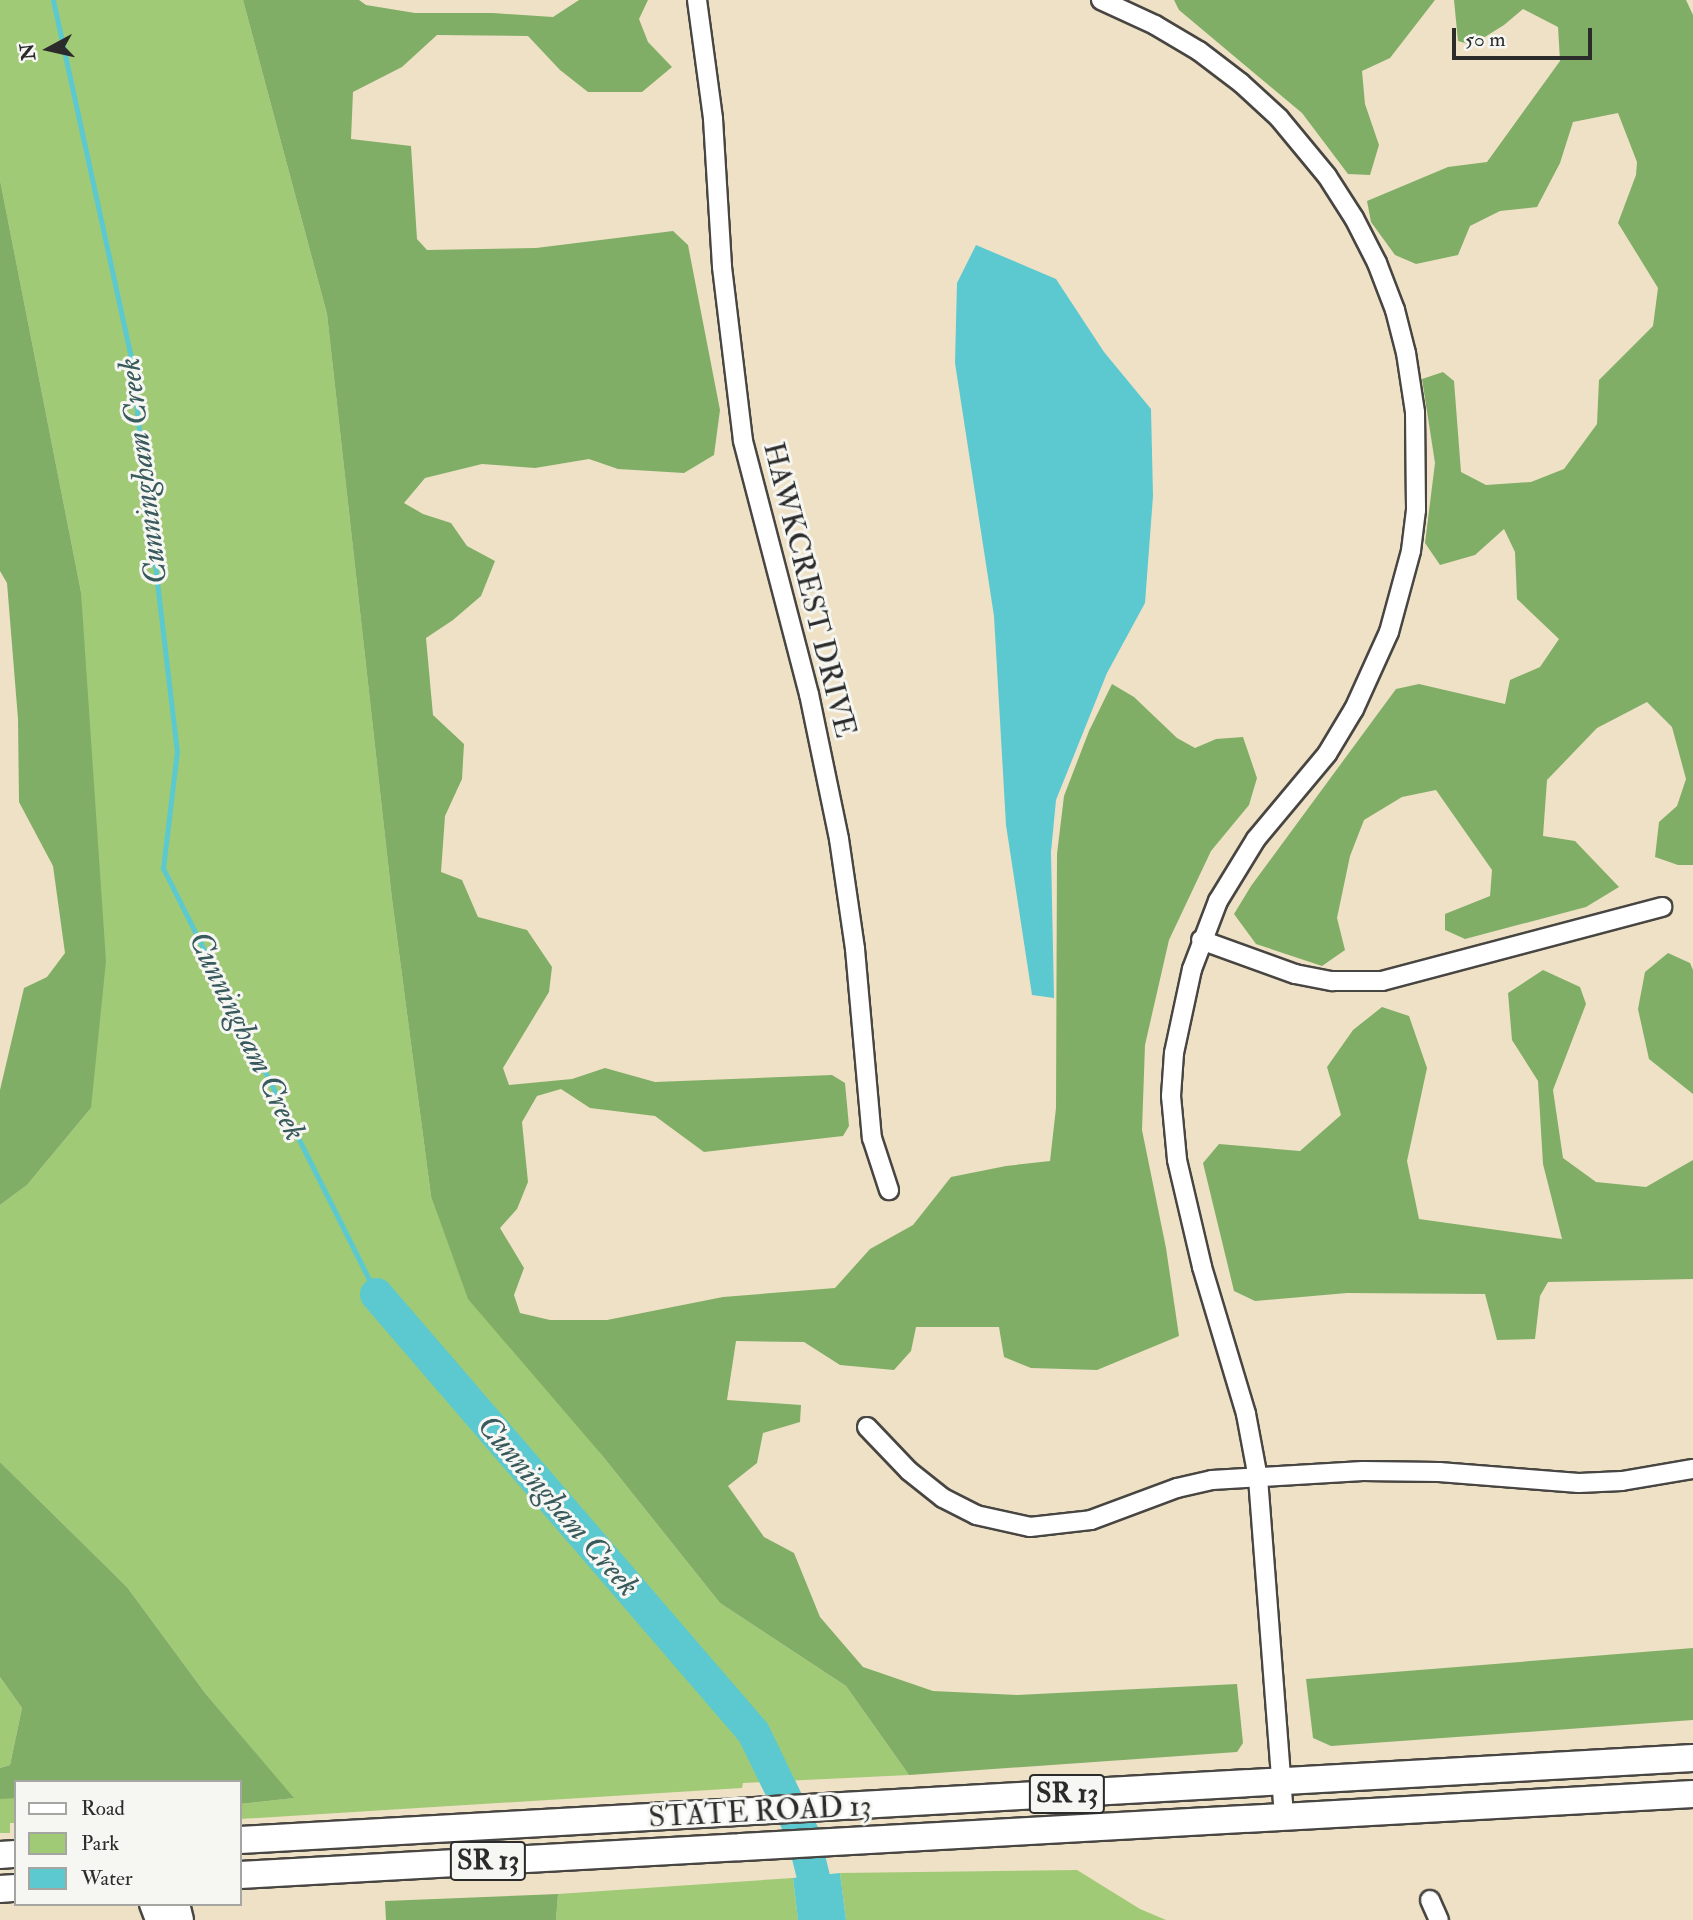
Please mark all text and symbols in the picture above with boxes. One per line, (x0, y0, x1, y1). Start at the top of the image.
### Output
north arrow (14, 14, 84, 84)
scale bar (1455, 14, 1595, 58)
text: 50 m (1465, 26, 1506, 53)
text: N (15, 42, 41, 62)
water label: Cunningham Creek (110, 356, 176, 586)
street label: HAWKCREST DRIVE (755, 439, 863, 741)
water label: Cunningham Creek (180, 925, 314, 1147)
water label: Cunningham Creek (469, 1407, 647, 1605)
road number: SR 13 (1028, 1770, 1106, 1818)
legend (14, 1780, 242, 1906)
street label: STATE ROAD 13 (648, 1788, 872, 1836)
text: Road (81, 1795, 125, 1822)
text: Park (81, 1830, 119, 1857)
road number: SR 13 (449, 1836, 526, 1885)
text: Water (81, 1865, 133, 1892)

